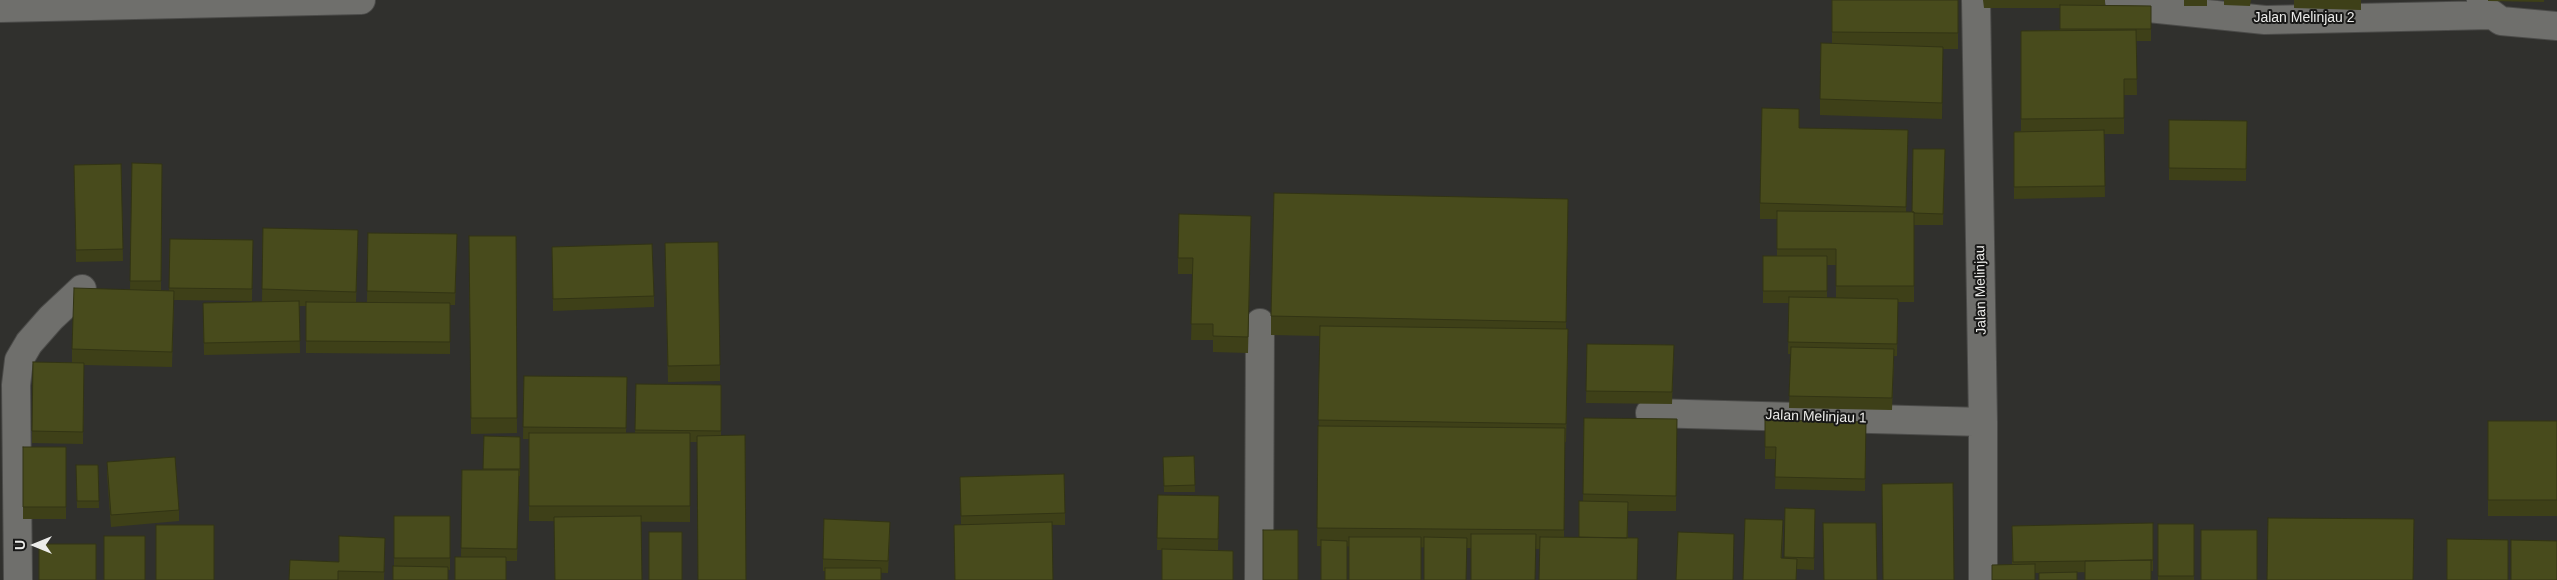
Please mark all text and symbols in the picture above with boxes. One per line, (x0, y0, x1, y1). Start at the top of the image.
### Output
street label: Jalan Melinjau 2 (2253, 10, 2355, 26)
street label: Jalan Melinjau (1972, 245, 1990, 335)
street label: Jalan Melinjau 1 (1765, 407, 1867, 427)
north arrow (10, 520, 60, 570)
text: U (12, 540, 28, 550)

